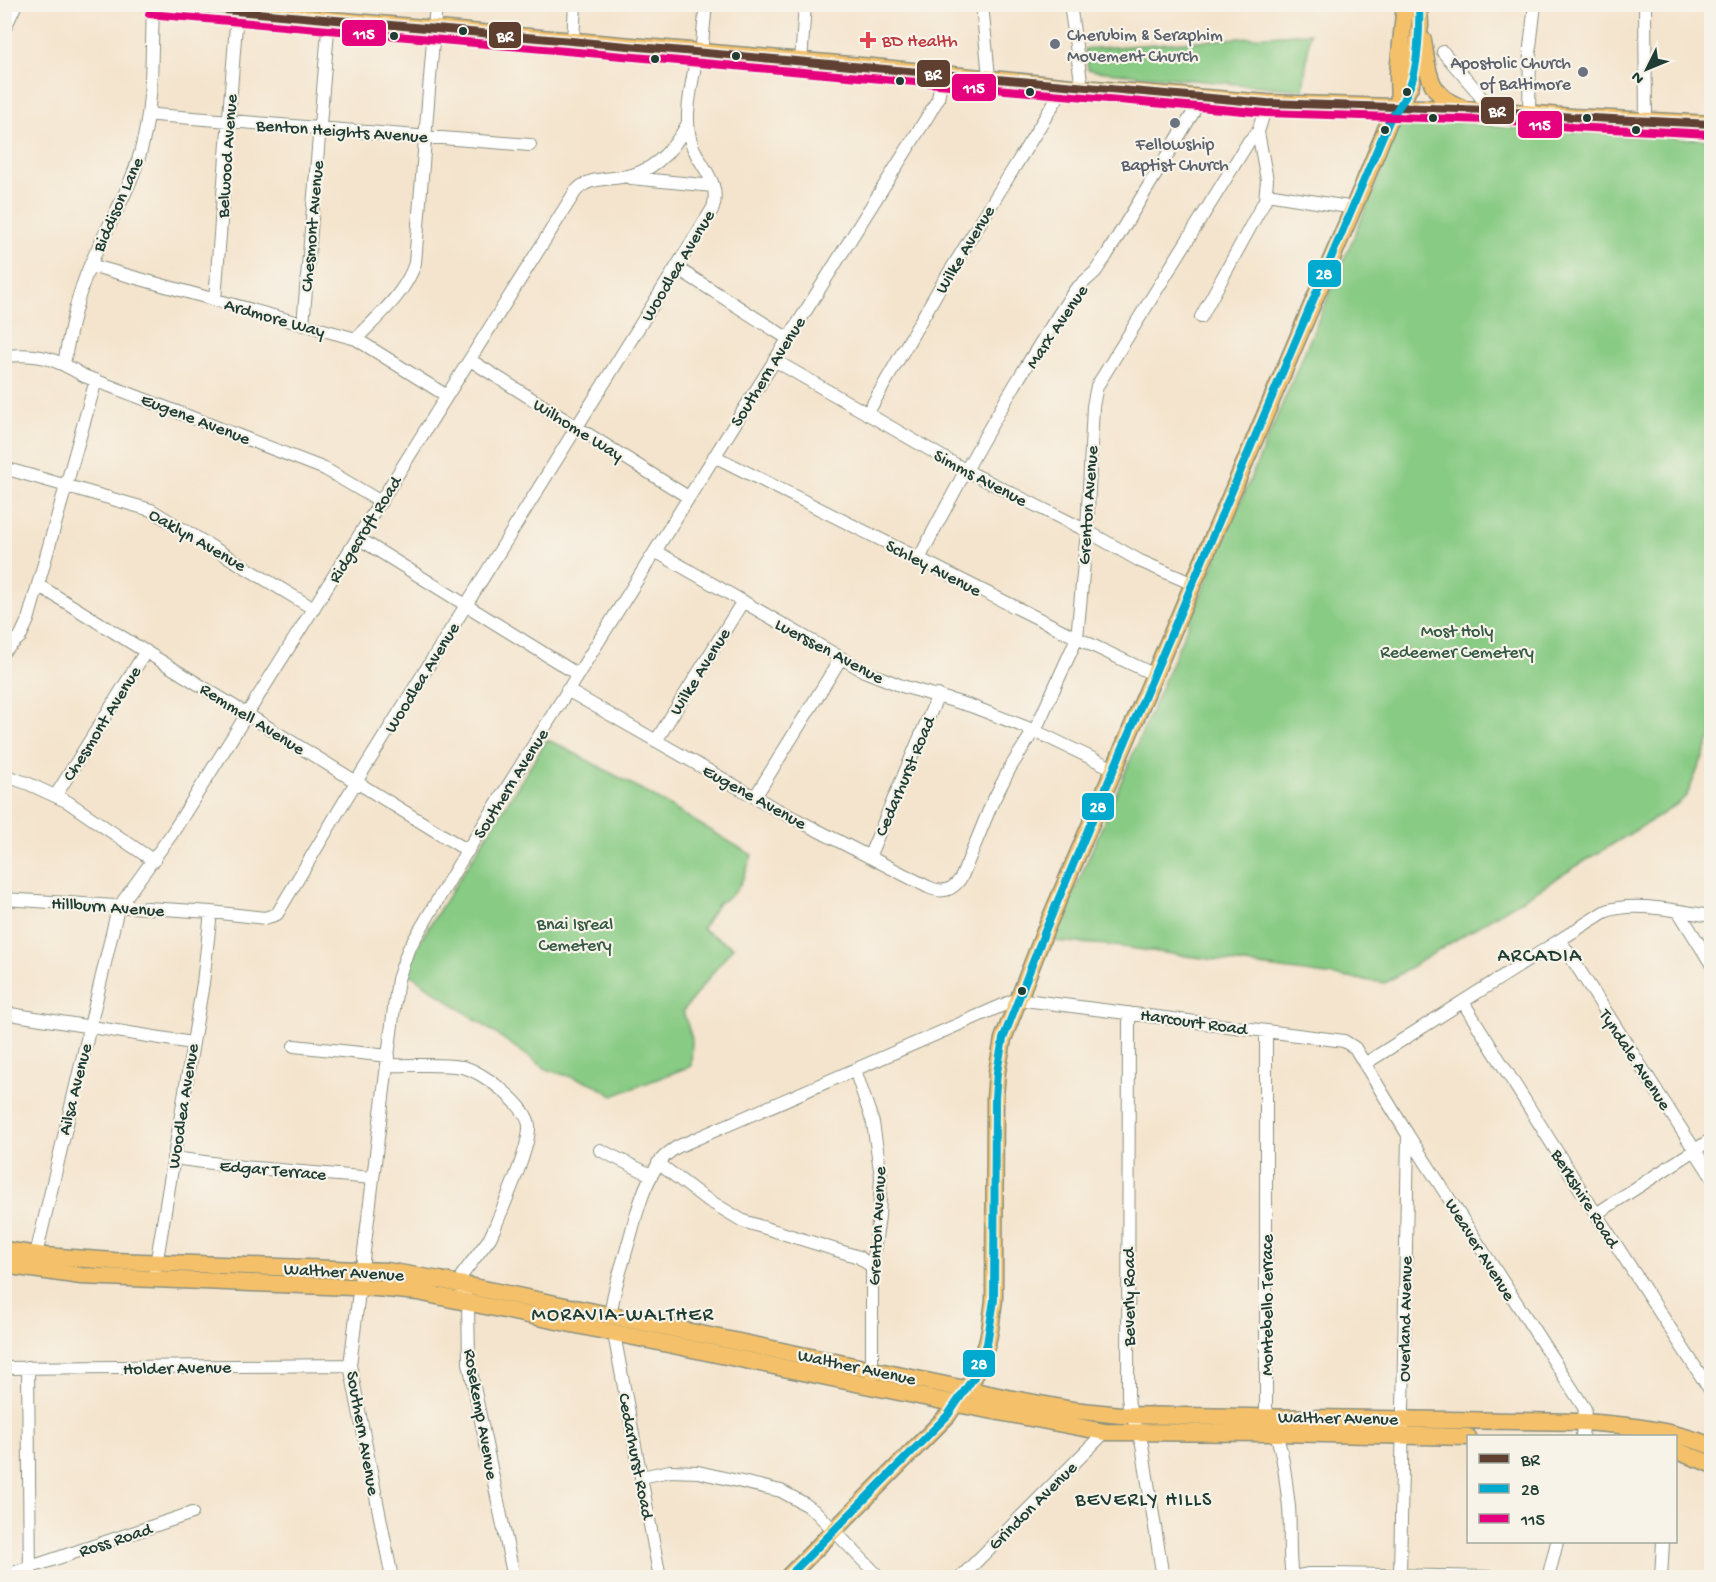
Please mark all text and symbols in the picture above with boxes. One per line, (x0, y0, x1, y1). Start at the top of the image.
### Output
line badge: 115 (341, 19, 387, 47)
line badge: BR (488, 21, 522, 49)
unlabelled marker (457, 25, 469, 37)
place label: Cherubim & Seraphim Movement Church (1067, 26, 1223, 68)
text: 115 (352, 27, 375, 46)
text: BR (496, 29, 515, 48)
unlabelled marker (388, 30, 400, 42)
marker: BD Health (859, 31, 877, 49)
place label: BD Health (881, 32, 958, 53)
marker: Cherubim & Seraphim Movement Church (1048, 37, 1062, 51)
north arrow (1617, 39, 1677, 99)
unlabelled marker (730, 50, 742, 62)
unlabelled marker (649, 53, 661, 65)
place label: Apostolic Church of Baltimore (1451, 54, 1572, 96)
line badge: BR (916, 59, 951, 88)
marker: Apostolic Church of Baltimore (1576, 65, 1590, 79)
text: N (1628, 66, 1649, 87)
text: BR (924, 67, 943, 86)
line badge: 115 (951, 73, 997, 102)
unlabelled marker (894, 75, 906, 87)
text: 115 (962, 81, 985, 100)
unlabelled marker (1024, 86, 1036, 98)
unlabelled marker (1401, 86, 1413, 98)
street label: Belwood Avenue (214, 93, 243, 220)
line badge: BR (1480, 96, 1515, 125)
text: BR (1488, 104, 1507, 123)
line badge: 115 (1517, 110, 1563, 139)
unlabelled marker (1427, 112, 1439, 124)
unlabelled marker (1581, 112, 1593, 124)
street label: Benton Heights Avenue (254, 116, 429, 149)
marker: Fellowship Baptist Church (1168, 116, 1182, 130)
text: 115 (1528, 118, 1551, 137)
unlabelled marker (1379, 124, 1391, 136)
unlabelled marker (1630, 124, 1642, 136)
place label: Fellowship Baptist Church (1120, 135, 1229, 177)
street label: Biddison Lane (89, 154, 150, 256)
street label: Chesmont Avenue (297, 159, 330, 293)
street label: Wilke Avenue (932, 202, 1001, 298)
street label: Woodlea Avenue (638, 206, 721, 326)
line badge: 28 (1307, 259, 1342, 288)
text: 28 (1316, 267, 1333, 286)
street label: Marx Avenue (1022, 281, 1094, 373)
street label: Ardmore Way (222, 295, 327, 344)
street label: Southern Avenue (727, 313, 812, 431)
street label: Eugene Avenue (137, 390, 253, 451)
street label: Wilhome Way (529, 395, 627, 467)
street label: Grenton Avenue (1075, 444, 1104, 565)
street label: Simms Avenue (929, 446, 1031, 513)
street label: Ridgecroft Road (325, 472, 408, 587)
street label: Oaklyn Avenue (144, 505, 250, 578)
street label: Schley Avenue (881, 536, 985, 603)
street label: Luerssen Avenue (771, 615, 887, 690)
street label: Woodlea Avenue (381, 619, 466, 737)
park label: Most Holy Redeemer Cemetery (1380, 622, 1534, 664)
street label: Wilke Avenue (666, 624, 737, 720)
street label: Chesmont Avenue (59, 662, 147, 786)
street label: Remmell Avenue (195, 679, 309, 761)
street label: Cedarhurst Road (872, 713, 942, 840)
street label: Southern Avenue (470, 725, 555, 843)
street label: Eugene Avenue (698, 761, 810, 836)
line badge: 28 (1081, 792, 1115, 821)
text: 28 (1090, 800, 1107, 819)
street label: Hillburn Avenue (51, 894, 166, 923)
park label: Bnai Isreal Cemetery (536, 915, 613, 957)
district label: ARCADIA (1497, 946, 1583, 969)
unlabelled marker (1016, 985, 1028, 997)
street label: Tyndale Avenue (1593, 1005, 1675, 1116)
street label: Harcourt Road (1139, 1006, 1250, 1042)
street label: Ailsa Avenue (55, 1041, 98, 1138)
street label: Woodlea Avenue (164, 1042, 205, 1170)
street label: Berkshire Road (1545, 1145, 1623, 1254)
street label: Edgar Terrace (219, 1156, 328, 1187)
street label: Grenton Avenue (865, 1165, 892, 1286)
street label: Weaver Avenue (1439, 1195, 1519, 1306)
street label: Montebello Terrace (1258, 1233, 1279, 1376)
street label: Beverly Road (1120, 1246, 1141, 1347)
street label: Overland Avenue (1395, 1255, 1418, 1382)
street label: Walther Avenue (283, 1260, 405, 1287)
district label: MORAVIA-WALTHER (532, 1305, 714, 1328)
street label: Walther Avenue (795, 1346, 918, 1391)
street label: Rosekemp Avenue (458, 1348, 501, 1482)
line badge: 28 (962, 1349, 996, 1378)
text: 28 (971, 1357, 988, 1376)
street label: Holder Avenue (123, 1358, 232, 1381)
street label: Southern Avenue (340, 1370, 383, 1498)
street label: Cedarhurst Road (612, 1392, 657, 1523)
street label: Walther Avenue (1278, 1408, 1399, 1431)
legend (1467, 1435, 1677, 1543)
text: BR (1520, 1451, 1540, 1472)
street label: Grindon Avenue (985, 1457, 1083, 1556)
text: 28 (1521, 1481, 1540, 1502)
district label: BEVERLY HILLS (1074, 1490, 1213, 1513)
text: 115 (1520, 1511, 1545, 1532)
street label: Ross Road (77, 1519, 156, 1563)

